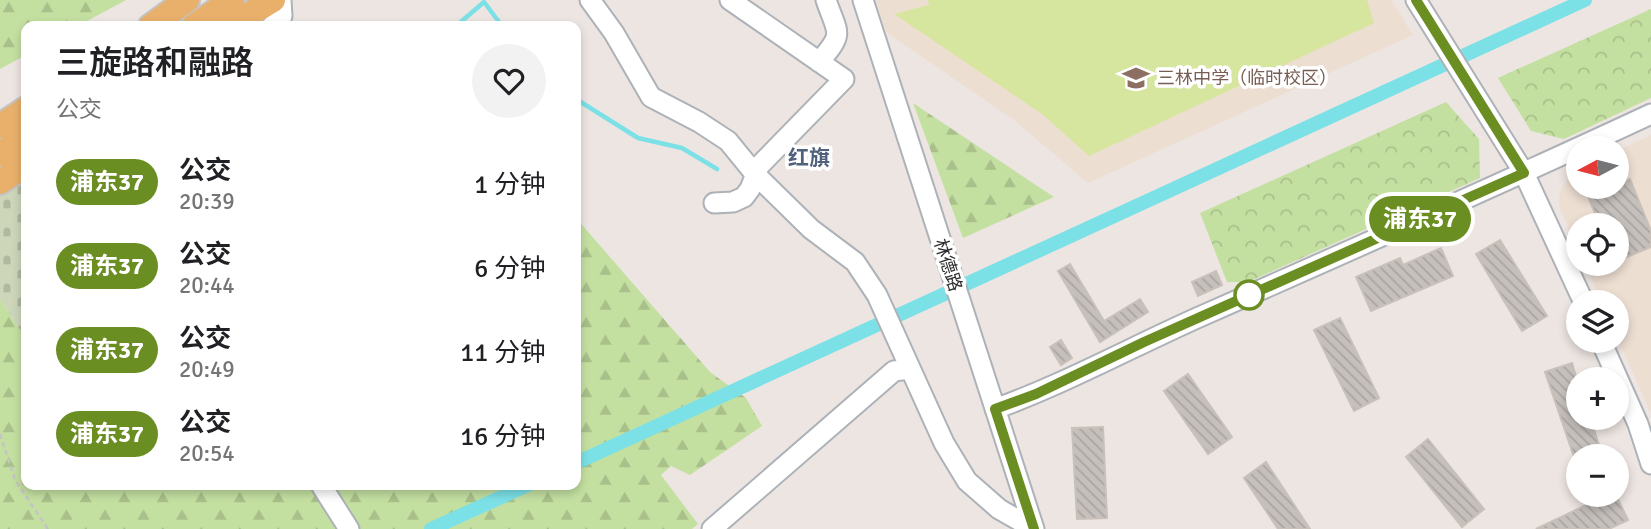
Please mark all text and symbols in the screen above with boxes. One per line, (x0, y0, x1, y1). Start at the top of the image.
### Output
text: 三旋路和融路 (56, 43, 254, 84)
button: heart (472, 44, 546, 118)
school or university icon: 三林中学（临时校区） (1121, 63, 1151, 93)
place label: 三林中学（临时校区） (1157, 67, 1337, 89)
text: 公交 (56, 95, 102, 124)
north arrow (1566, 136, 1629, 200)
map controls (1566, 136, 1629, 507)
district label: 红旗 (788, 145, 830, 171)
text: 公交 (179, 155, 231, 187)
text: 浦东37 (70, 167, 144, 197)
text: 1 分钟 (474, 169, 546, 201)
text: 20:39 (179, 187, 235, 216)
line badge: 浦东37 (1371, 196, 1469, 242)
text: 浦东37 (1383, 204, 1457, 234)
button: locate (1566, 213, 1629, 276)
street label: 林德路 (929, 236, 967, 294)
text: 公交 (179, 239, 231, 271)
text: 浦东37 (70, 251, 144, 281)
text: 6 分钟 (474, 253, 546, 285)
text: 20:44 (179, 271, 235, 300)
unlabelled marker (1234, 280, 1264, 310)
button: layers (1566, 290, 1629, 353)
text: 公交 (179, 323, 231, 355)
text: 浦东37 (70, 335, 144, 365)
text: 11 分钟 (460, 337, 546, 369)
text: 20:49 (179, 355, 235, 384)
button: + (1566, 367, 1629, 430)
text: 公交 (179, 407, 231, 439)
text: 浦东37 (70, 419, 144, 449)
text: 16 分钟 (460, 421, 546, 453)
text: 20:54 (179, 439, 235, 468)
button: − (1566, 444, 1629, 507)

